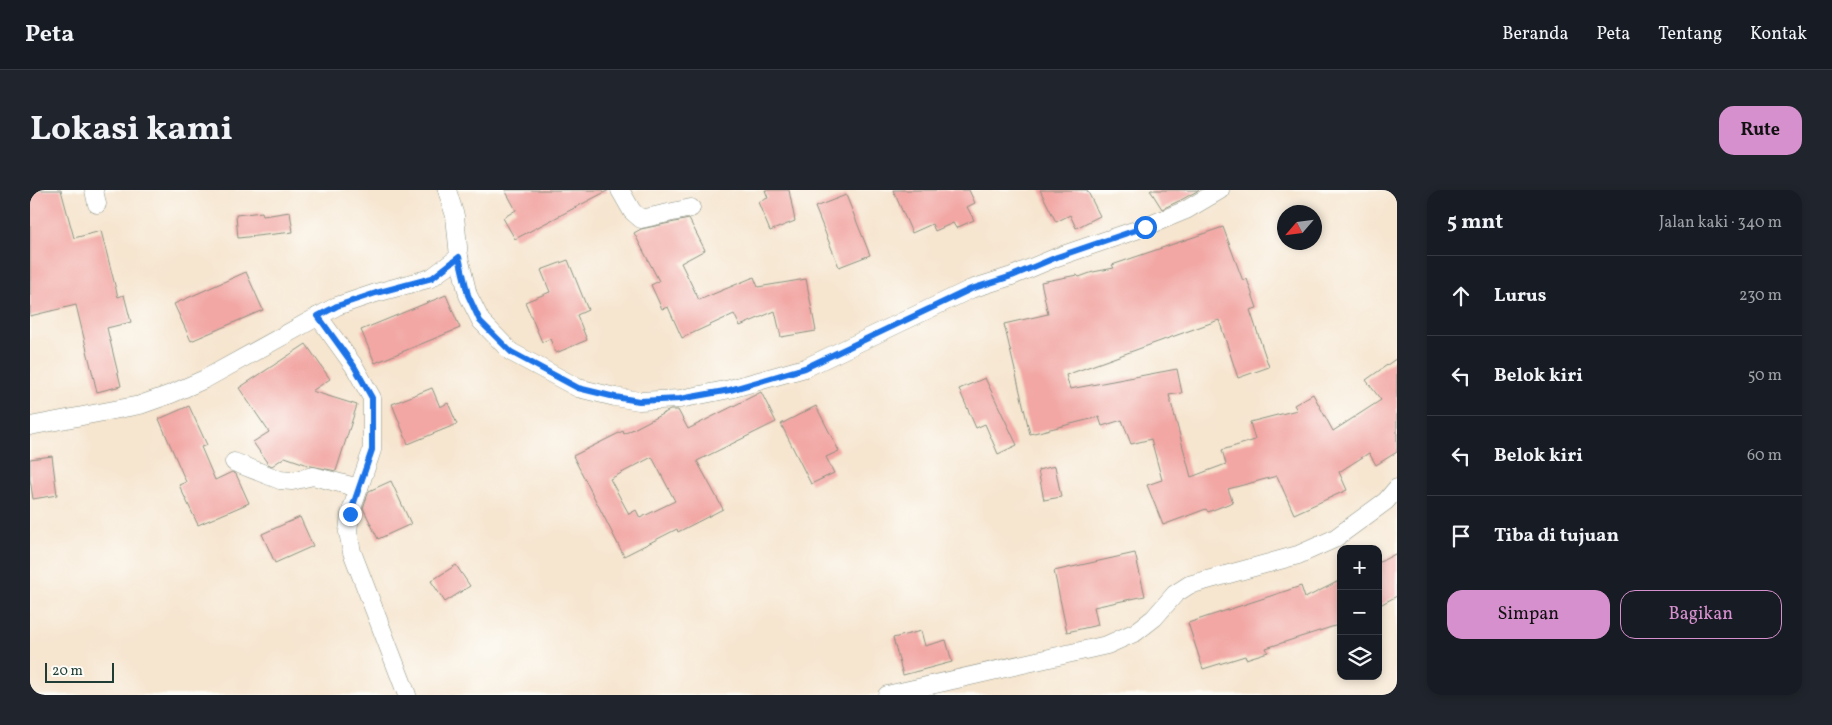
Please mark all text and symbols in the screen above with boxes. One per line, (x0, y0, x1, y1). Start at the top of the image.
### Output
text: Peta (25, 18, 74, 52)
text: Beranda (1502, 22, 1568, 47)
text: Peta (1596, 22, 1630, 47)
text: Tentang (1658, 22, 1722, 47)
text: Kontak (1750, 22, 1807, 47)
text: Lokasi kami (30, 106, 233, 154)
button: Rute (1719, 106, 1802, 155)
north arrow (1277, 205, 1322, 250)
text: 5 mnt (1447, 208, 1503, 237)
text: Jalan kaki · 340 m (1659, 212, 1782, 234)
route start (1134, 216, 1157, 239)
icon: ahead (1447, 282, 1475, 310)
text: Lurus (1494, 283, 1546, 309)
text: 230 m (1739, 285, 1782, 307)
icon: left (1447, 362, 1475, 390)
text: Belok kiri (1494, 363, 1583, 389)
text: 50 m (1748, 365, 1782, 387)
icon: left (1447, 442, 1475, 470)
text: Belok kiri (1494, 443, 1583, 469)
text: 60 m (1747, 445, 1782, 467)
route end (339, 503, 362, 526)
icon: arrive (1447, 522, 1475, 550)
text: Tiba di tujuan (1494, 523, 1619, 549)
map controls (1337, 545, 1382, 680)
button: + (1337, 545, 1382, 590)
button: − (1337, 590, 1382, 635)
button: Simpan (1447, 590, 1610, 639)
button: Bagikan (1620, 590, 1782, 639)
button: layers (1337, 635, 1382, 680)
scale bar (45, 660, 114, 683)
text: 20 m (52, 662, 83, 681)

